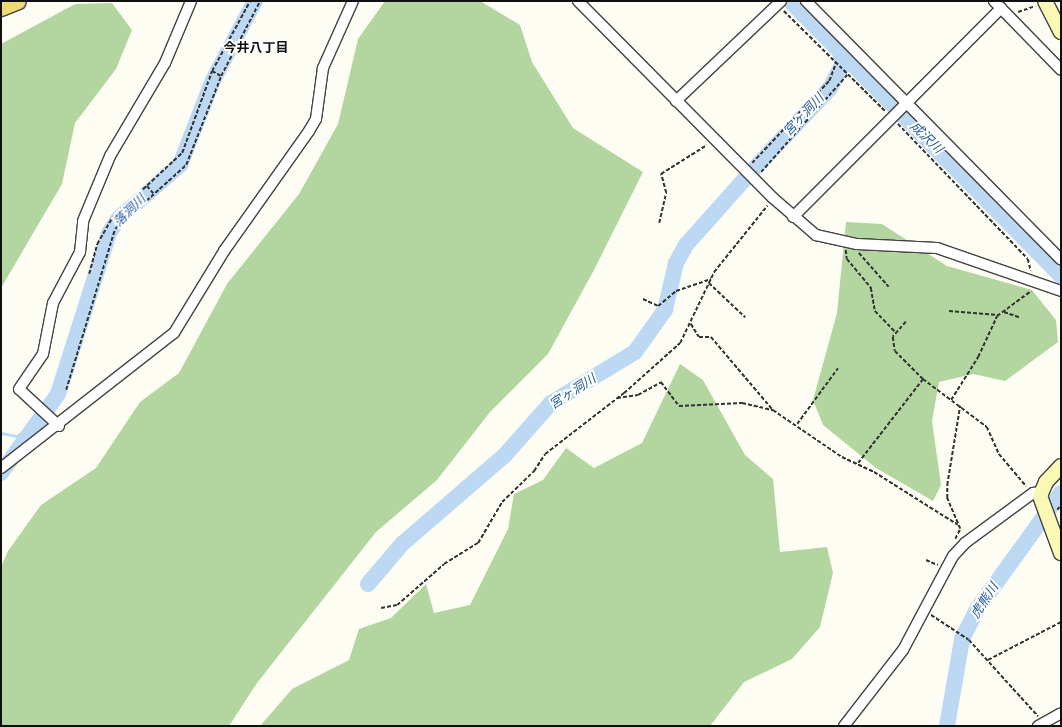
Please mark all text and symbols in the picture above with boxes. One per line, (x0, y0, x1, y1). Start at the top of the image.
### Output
district label: 今井八丁目 (224, 40, 288, 56)
water label: 宮ヶ洞川 (781, 91, 827, 139)
water label: 成沢川 (907, 119, 945, 157)
water label: 落洞川 (111, 192, 149, 230)
water label: 宮ヶ洞川 (547, 371, 599, 413)
water label: 虎熊川 (968, 580, 1002, 622)

